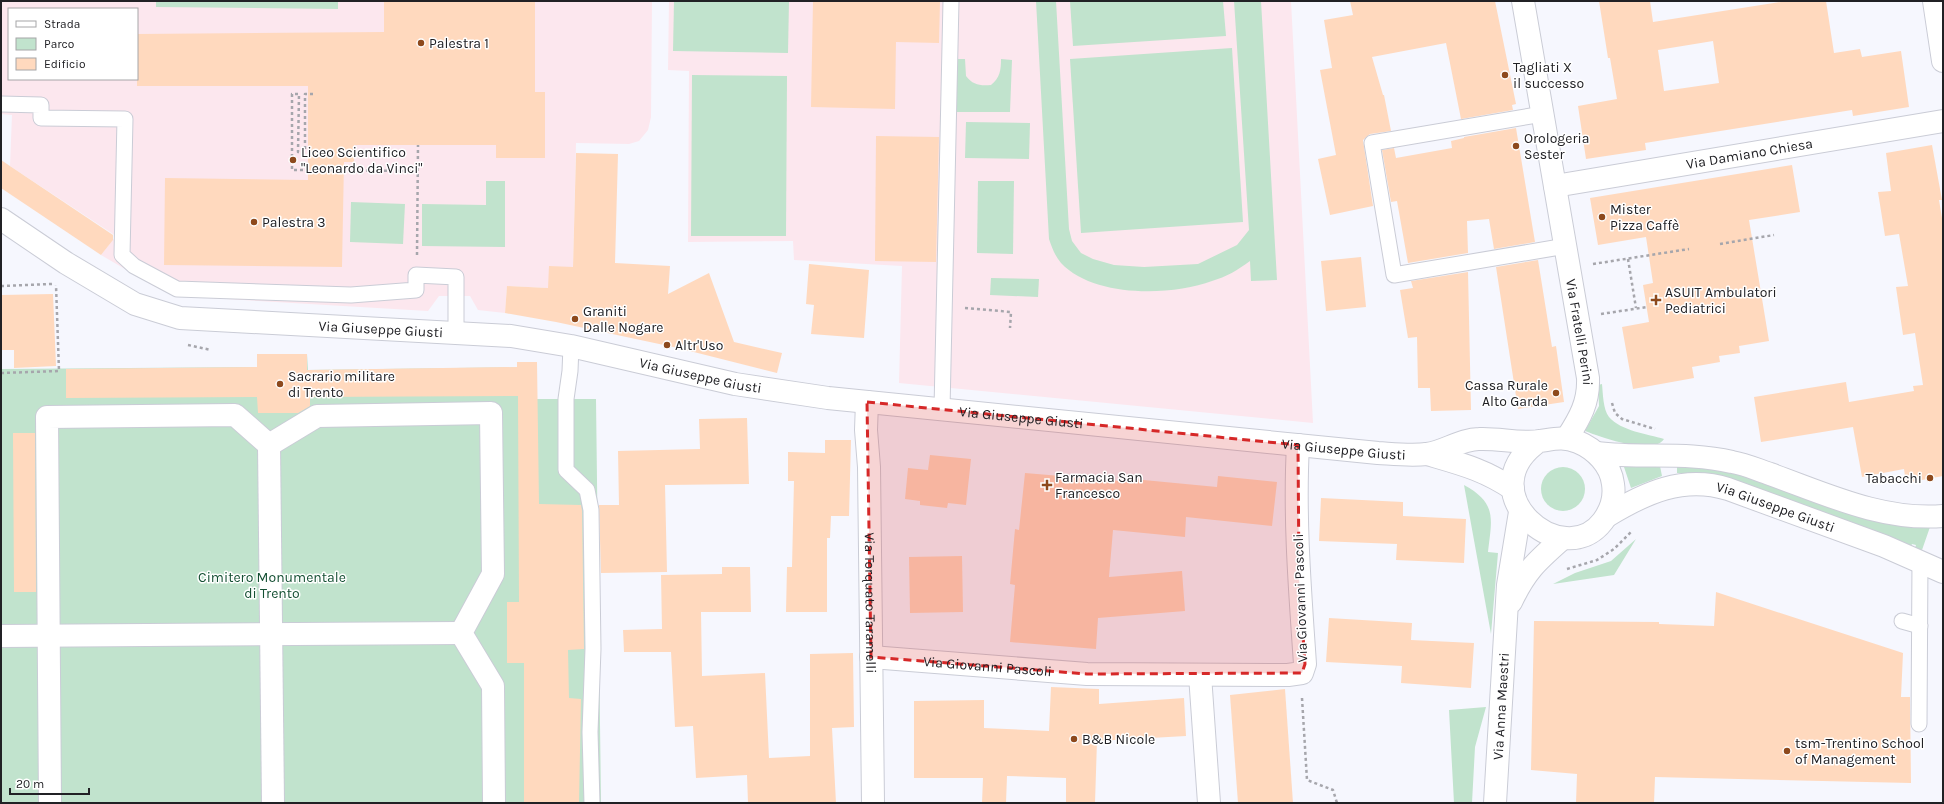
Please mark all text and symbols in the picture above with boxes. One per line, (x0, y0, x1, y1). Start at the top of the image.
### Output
legend (8, 8, 138, 80)
text: Strada (44, 17, 80, 31)
place label: Palestra 1 (429, 35, 489, 52)
text: Parco (44, 37, 74, 51)
marker: Palestra 1 (416, 38, 426, 48)
text: Edificio (44, 57, 85, 71)
place label: Tagliati X il successo (1513, 59, 1584, 92)
marker: Tagliati X il successo (1500, 70, 1510, 80)
place label: Orologeria Sester (1524, 130, 1589, 163)
street label: Via Damiano Chiesa (1685, 135, 1814, 173)
marker: Orologeria Sester (1511, 141, 1521, 151)
place label: Liceo Scientifico "Leonardo da Vinci" (301, 144, 423, 177)
marker: Liceo Scientifico "Leonardo da Vinci" (288, 155, 298, 165)
place label: Mister Pizza Caffè (1610, 201, 1679, 234)
marker: Mister Pizza Caffè (1597, 212, 1607, 222)
place label: Palestra 3 (262, 214, 326, 231)
marker: Palestra 3 (249, 217, 259, 227)
street label: Via Fratelli Perini (1562, 278, 1596, 386)
place label: ASUIT Ambulatori Pediatrici (1665, 284, 1777, 317)
marker: ASUIT Ambulatori Pediatrici (1650, 294, 1662, 306)
place label: Graniti Dalle Nogare (583, 303, 663, 336)
marker: Graniti Dalle Nogare (570, 314, 580, 324)
street label: Via Giuseppe Giusti (318, 318, 444, 341)
place label: Altr'Uso (675, 337, 723, 354)
marker: Altr'Uso (662, 340, 672, 350)
street label: Via Giuseppe Giusti (638, 354, 763, 397)
place label: Sacrario militare di Trento (288, 368, 395, 401)
place label: Cassa Rurale Alto Garda (1465, 377, 1548, 410)
marker: Sacrario militare di Trento (275, 379, 285, 389)
marker: Cassa Rurale Alto Garda (1551, 388, 1561, 398)
street label: Via Giuseppe Giusti (958, 403, 1084, 433)
street label: Via Giuseppe Giusti (1281, 435, 1406, 464)
place label: Farmacia San Francesco (1055, 469, 1143, 502)
place label: Tabacchi (1865, 470, 1922, 487)
marker: Tabacchi (1925, 473, 1935, 483)
street label: Via Giuseppe Giusti (1715, 478, 1837, 536)
marker: Farmacia San Francesco (1042, 480, 1052, 490)
street label: Via Torquato Taramelli (861, 532, 879, 673)
street label: Via Giovanni Pascoli (1290, 533, 1311, 663)
park label: Cimitero Monumentale di Trento (198, 569, 346, 602)
street label: Via Anna Maestri (1490, 652, 1513, 760)
street label: Via Giovanni Pascoli (923, 653, 1053, 680)
place label: B&B Nicole (1082, 731, 1155, 748)
marker: B&B Nicole (1069, 734, 1079, 744)
place label: tsm-Trentino School of Management (1795, 735, 1925, 768)
marker: tsm-Trentino School of Management (1782, 746, 1792, 756)
scale bar (10, 770, 89, 796)
text: 20 m (16, 777, 44, 791)

